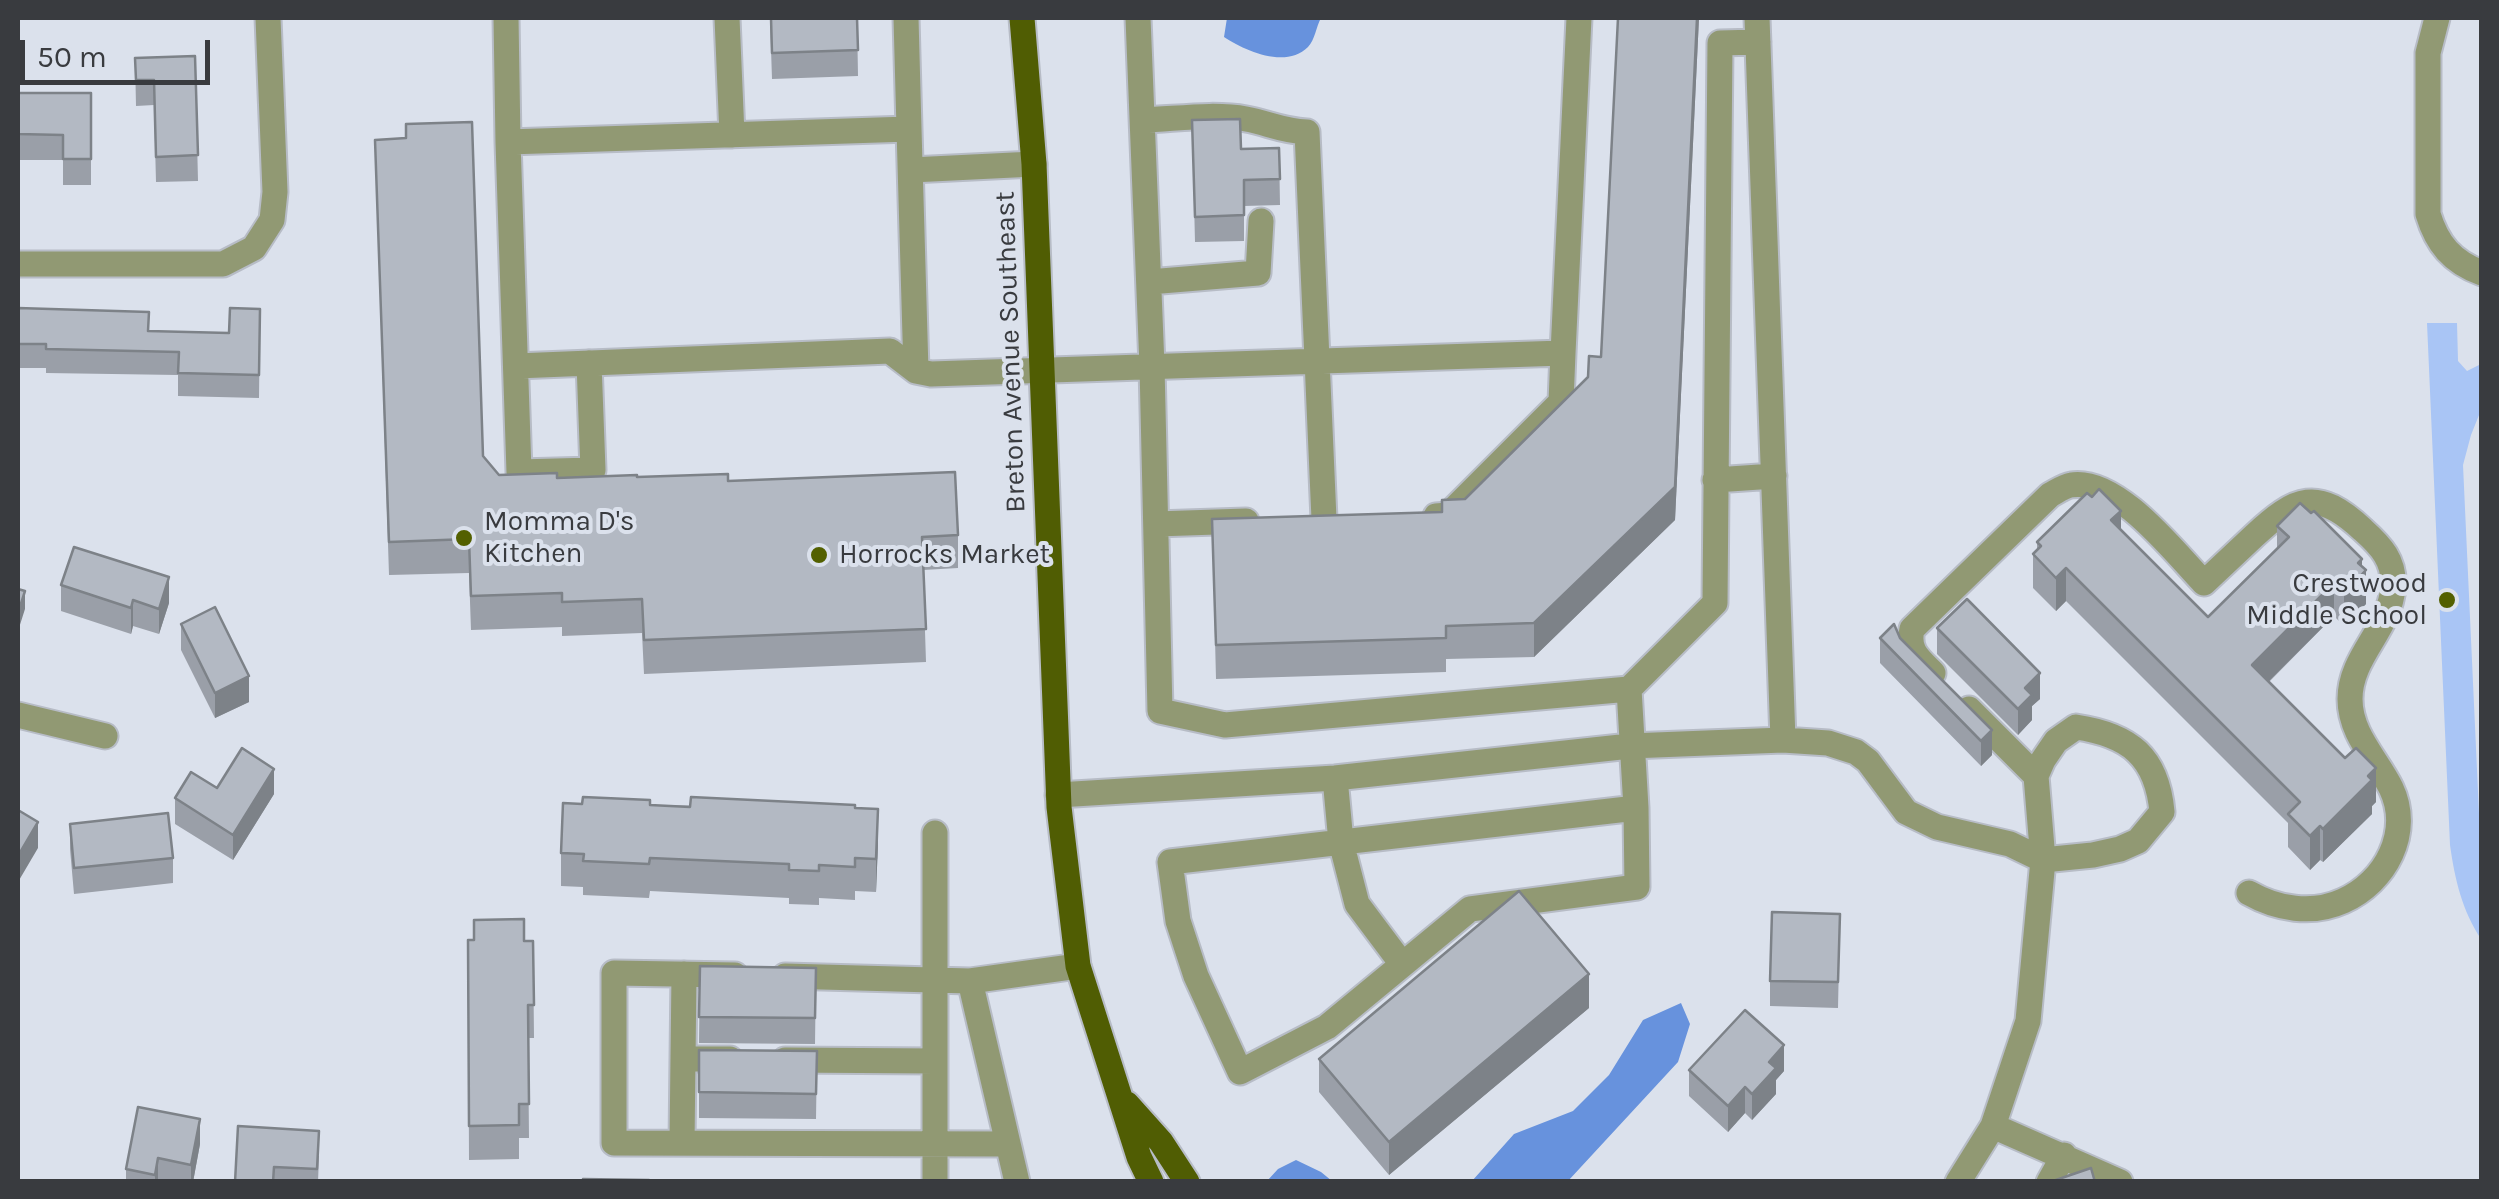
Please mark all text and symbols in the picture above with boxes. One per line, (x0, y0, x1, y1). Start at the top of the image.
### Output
scale bar (25, 20, 215, 82)
text: 50 m (37, 39, 107, 75)
street label: Breton Avenue Southeast (989, 191, 1033, 513)
place label: Momma D's Kitchen (484, 505, 634, 571)
marker: Momma D's Kitchen (453, 527, 475, 549)
place label: Horrocks Market (839, 538, 1050, 572)
marker: Horrocks Market (808, 544, 830, 566)
place label: Crestwood Middle School (2246, 567, 2427, 633)
marker: Crestwood Middle School (2436, 589, 2458, 611)

